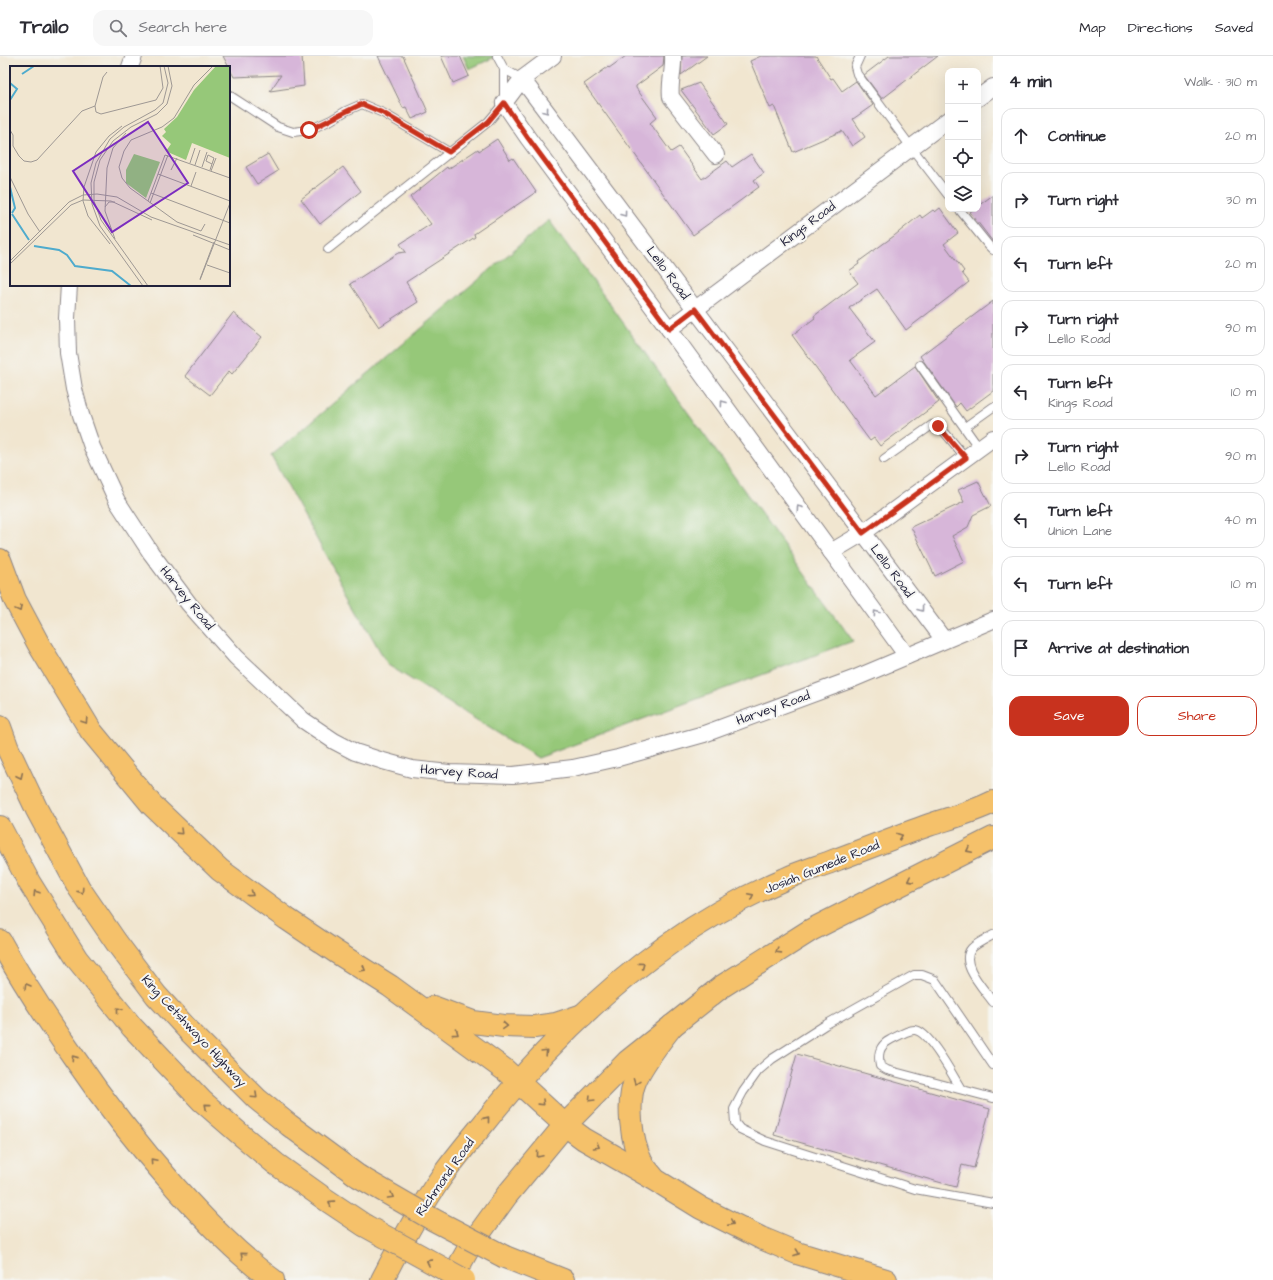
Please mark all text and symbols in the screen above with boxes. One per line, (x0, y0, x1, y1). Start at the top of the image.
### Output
search box (93, 10, 373, 46)
text: Trailo (20, 14, 69, 41)
icon: search (107, 17, 129, 39)
text: Search here (139, 17, 227, 38)
text: Map (1079, 18, 1106, 38)
text: Directions (1128, 18, 1193, 38)
text: Saved (1215, 18, 1253, 38)
inset map (10, 66, 230, 286)
map controls (945, 68, 981, 212)
button: + (945, 68, 981, 104)
text: 4 min (1009, 70, 1052, 94)
text: Walk · 310 m (1184, 73, 1257, 91)
button: − (945, 104, 981, 140)
one-way arrow (541, 106, 548, 113)
route start (300, 121, 318, 139)
icon: ahead (1010, 125, 1032, 147)
text: Continue (1048, 126, 1106, 147)
text: 20 m (1225, 127, 1256, 145)
button: locate (945, 140, 981, 176)
button: layers (945, 176, 981, 212)
icon: right (1010, 189, 1032, 211)
text: Turn right (1048, 190, 1119, 211)
text: 30 m (1226, 191, 1256, 209)
street label: Kings Road (777, 197, 840, 251)
one-way arrow (619, 210, 626, 217)
street label: Lello Road (642, 243, 694, 304)
icon: left (1010, 253, 1032, 275)
text: Turn left (1048, 254, 1112, 275)
text: 20 m (1225, 255, 1256, 273)
text: Turn right (1048, 309, 1119, 330)
icon: right (1010, 317, 1032, 339)
text: 90 m (1225, 319, 1256, 337)
text: Lello Road (1048, 330, 1111, 348)
text: Turn left (1048, 373, 1112, 394)
icon: left (1010, 381, 1032, 403)
text: 10 m (1231, 383, 1256, 401)
text: Kings Road (1048, 394, 1113, 412)
one-way arrow (721, 400, 728, 407)
route end (929, 417, 947, 435)
text: Turn right (1048, 437, 1119, 458)
icon: right (1010, 445, 1032, 467)
text: 90 m (1225, 447, 1256, 465)
text: Lello Road (1048, 458, 1111, 476)
text: Turn left (1048, 501, 1112, 522)
one-way arrow (796, 505, 804, 512)
icon: left (1010, 509, 1032, 531)
text: 40 m (1224, 511, 1256, 529)
text: Union Lane (1048, 522, 1112, 540)
street label: Lello Road (866, 541, 918, 602)
street label: Harvey Road (155, 562, 219, 635)
icon: left (1010, 573, 1032, 595)
text: Turn left (1048, 574, 1112, 595)
text: 10 m (1231, 575, 1256, 593)
one-way arrow (15, 605, 22, 612)
one-way arrow (916, 605, 923, 612)
one-way arrow (873, 610, 881, 617)
icon: arrive (1010, 637, 1032, 659)
text: Arrive at destination (1048, 638, 1189, 659)
street label: Harvey Road (733, 686, 813, 731)
button: Save (1009, 696, 1129, 736)
button: Share (1137, 696, 1257, 736)
one-way arrow (80, 717, 88, 724)
street label: Harvey Road (420, 760, 499, 785)
one-way arrow (16, 772, 24, 779)
one-way arrow (175, 827, 183, 835)
one-way arrow (897, 832, 904, 840)
street label: Josiah Gumede Road (762, 836, 882, 898)
one-way arrow (966, 846, 973, 853)
one-way arrow (907, 875, 914, 883)
one-way arrow (76, 887, 84, 894)
one-way arrow (247, 889, 254, 896)
one-way arrow (33, 890, 41, 897)
one-way arrow (747, 893, 754, 901)
one-way arrow (775, 946, 782, 954)
one-way arrow (637, 963, 644, 970)
one-way arrow (359, 964, 366, 972)
street label: King Cetshwayo Highway (137, 971, 251, 1091)
one-way arrow (24, 983, 31, 990)
one-way arrow (116, 1008, 123, 1015)
one-way arrow (502, 1021, 508, 1030)
one-way arrow (451, 1029, 458, 1036)
one-way arrow (540, 1049, 548, 1057)
one-way arrow (71, 1055, 79, 1062)
one-way arrow (632, 1079, 641, 1086)
one-way arrow (250, 1092, 258, 1099)
one-way arrow (588, 1094, 596, 1102)
one-way arrow (537, 1098, 545, 1106)
one-way arrow (204, 1103, 212, 1110)
one-way arrow (482, 1116, 489, 1123)
street label: Richmond Road (411, 1134, 479, 1220)
one-way arrow (593, 1142, 600, 1149)
one-way arrow (537, 1150, 544, 1157)
one-way arrow (150, 1159, 157, 1166)
one-way arrow (387, 1191, 394, 1198)
one-way arrow (328, 1200, 335, 1208)
one-way arrow (727, 1218, 734, 1226)
one-way arrow (794, 1249, 801, 1257)
one-way arrow (240, 1253, 247, 1260)
one-way arrow (426, 1259, 434, 1266)

